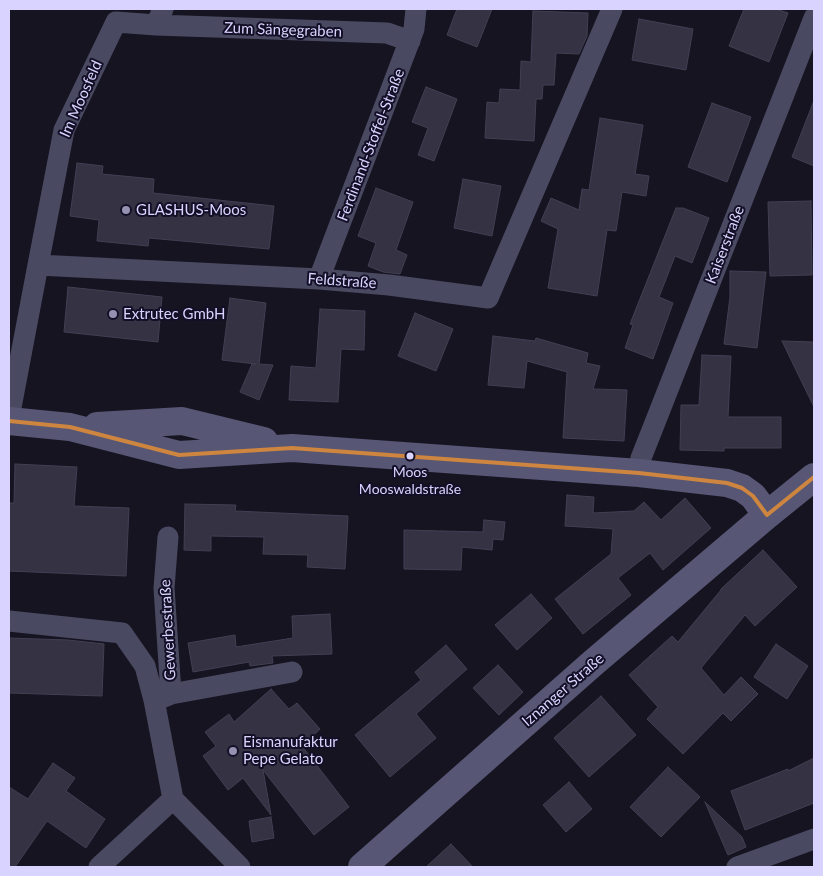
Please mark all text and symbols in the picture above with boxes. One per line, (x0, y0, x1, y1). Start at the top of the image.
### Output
street label: Zum Sängegraben (224, 19, 342, 41)
street label: Im Moosfeld (56, 58, 106, 140)
street label: Ferdinand-Stoffel-Straße (334, 66, 408, 224)
place label: GLASHUS-Moos (136, 201, 246, 219)
street label: Kaiserstraße (702, 203, 748, 287)
marker: GLASHUS-Moos (120, 204, 132, 216)
street label: Feldstraße (307, 270, 377, 292)
place label: Extrutec GmbH (123, 305, 225, 323)
marker: Extrutec GmbH (107, 308, 119, 320)
marker: Moos Mooswaldstraße (405, 451, 415, 461)
place label: Moos Mooswaldstraße (359, 464, 461, 497)
street label: Gewerbestraße (156, 579, 180, 681)
street label: Iznanger Straße (518, 650, 608, 730)
place label: Eismanufaktur Pepe Gelato (243, 733, 338, 768)
marker: Eismanufaktur Pepe Gelato (227, 745, 239, 757)

